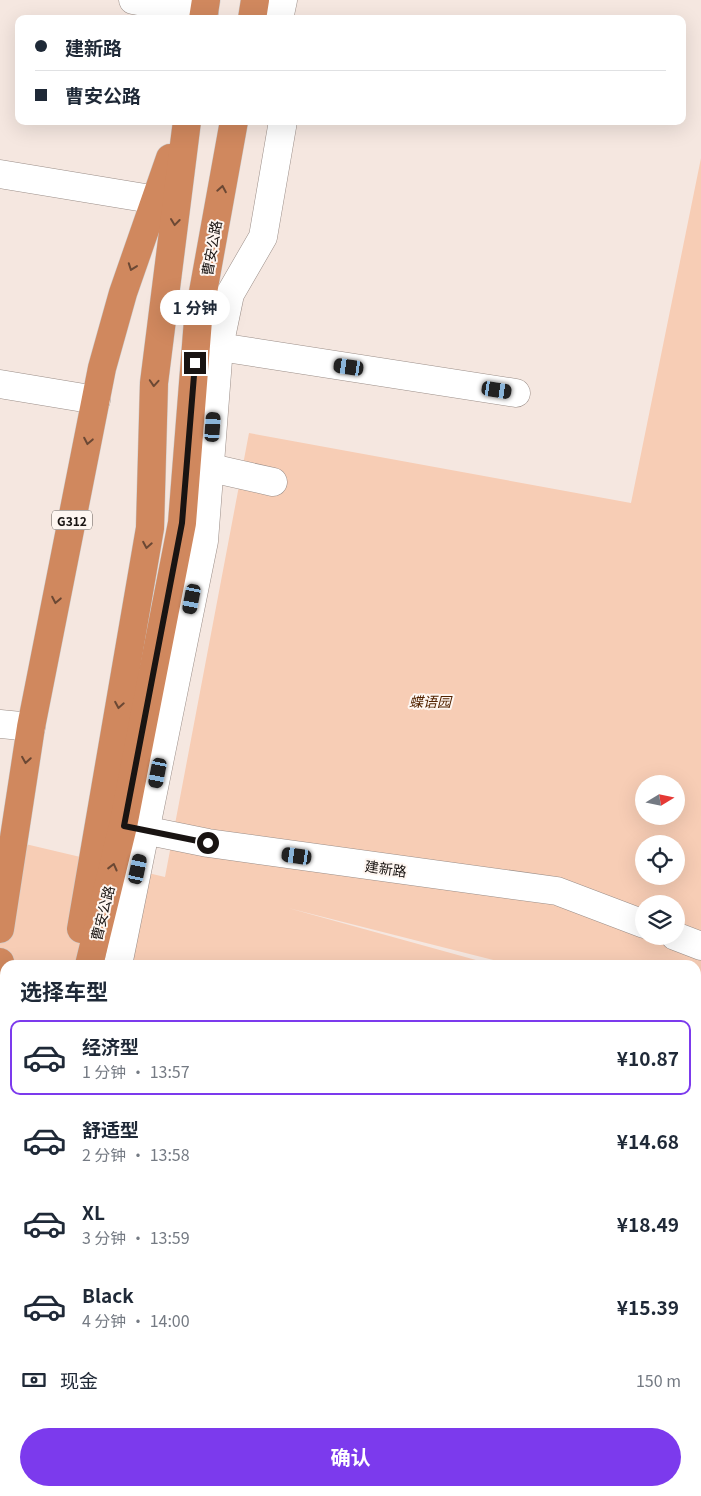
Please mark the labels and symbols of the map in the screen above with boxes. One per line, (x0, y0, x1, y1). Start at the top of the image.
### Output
one-way arrow (217, 185, 227, 193)
one-way arrow (170, 218, 181, 226)
street label: 曹安公路 (196, 219, 226, 277)
one-way arrow (128, 262, 138, 270)
callout: 1 分钟 (160, 290, 230, 326)
route end (184, 352, 206, 374)
car (333, 357, 364, 377)
one-way arrow (149, 379, 160, 387)
car (481, 380, 512, 400)
car (204, 412, 221, 442)
one-way arrow (83, 436, 93, 445)
road number: G312 (52, 510, 92, 530)
one-way arrow (143, 541, 153, 549)
car (181, 583, 202, 615)
one-way arrow (51, 596, 62, 605)
park label: 蝶语园 (409, 691, 453, 711)
one-way arrow (115, 701, 125, 709)
one-way arrow (21, 756, 32, 764)
car (147, 757, 168, 789)
north arrow (635, 775, 685, 825)
route start (197, 832, 219, 854)
car (281, 846, 312, 866)
car (127, 853, 148, 885)
street label: 建新路 (364, 855, 408, 881)
one-way arrow (107, 862, 118, 871)
street label: 曹安公路 (86, 883, 118, 943)

